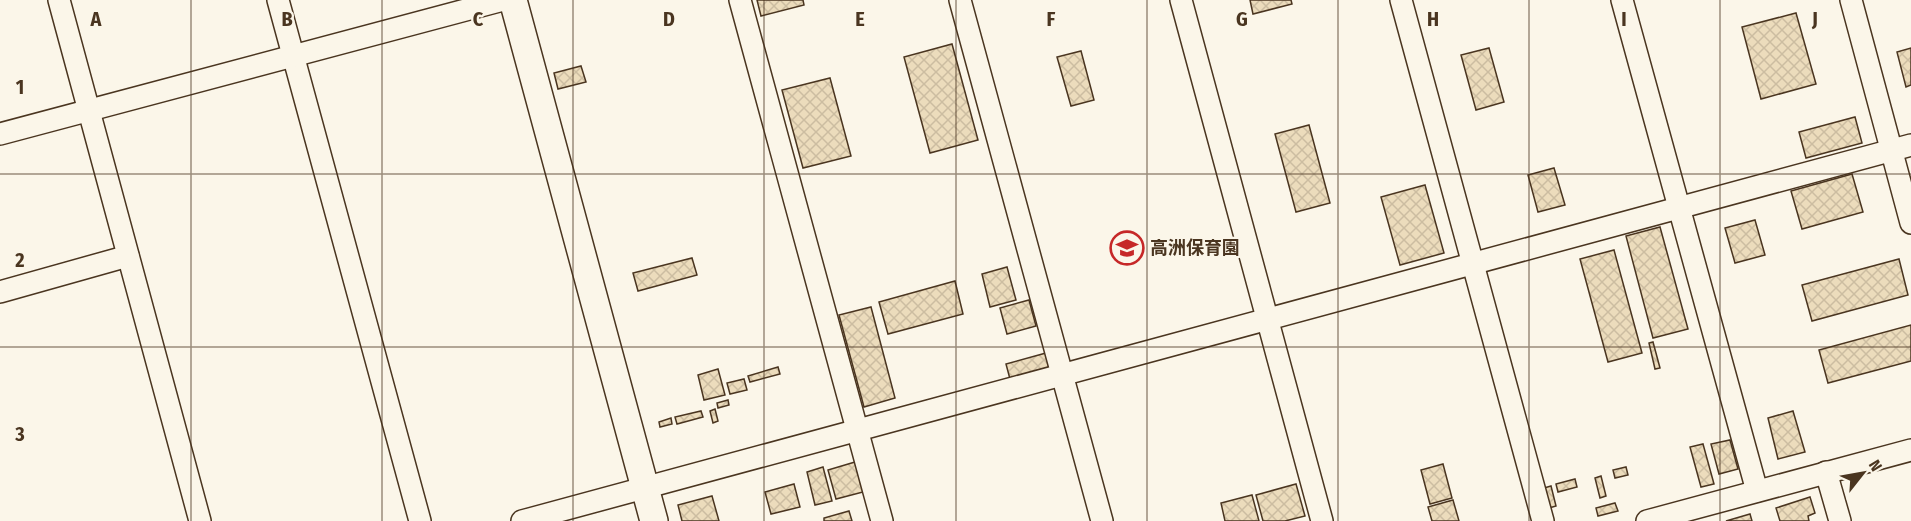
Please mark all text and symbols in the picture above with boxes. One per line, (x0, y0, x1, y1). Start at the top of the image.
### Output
text: A (90, 7, 103, 31)
text: B (281, 7, 293, 31)
text: C (473, 7, 484, 31)
text: D (663, 7, 675, 31)
text: E (855, 7, 865, 31)
text: F (1047, 7, 1056, 31)
text: G (1236, 7, 1248, 31)
text: H (1427, 7, 1439, 31)
text: I (1621, 7, 1627, 31)
text: J (1811, 7, 1818, 31)
text: 1 (16, 75, 24, 99)
school or university icon: 高洲保育園 (1109, 230, 1145, 266)
place label: 高洲保育園 (1150, 237, 1240, 259)
text: 2 (14, 248, 25, 272)
text: 3 (14, 422, 25, 446)
north arrow (1833, 443, 1893, 503)
text: N (1865, 457, 1886, 475)

